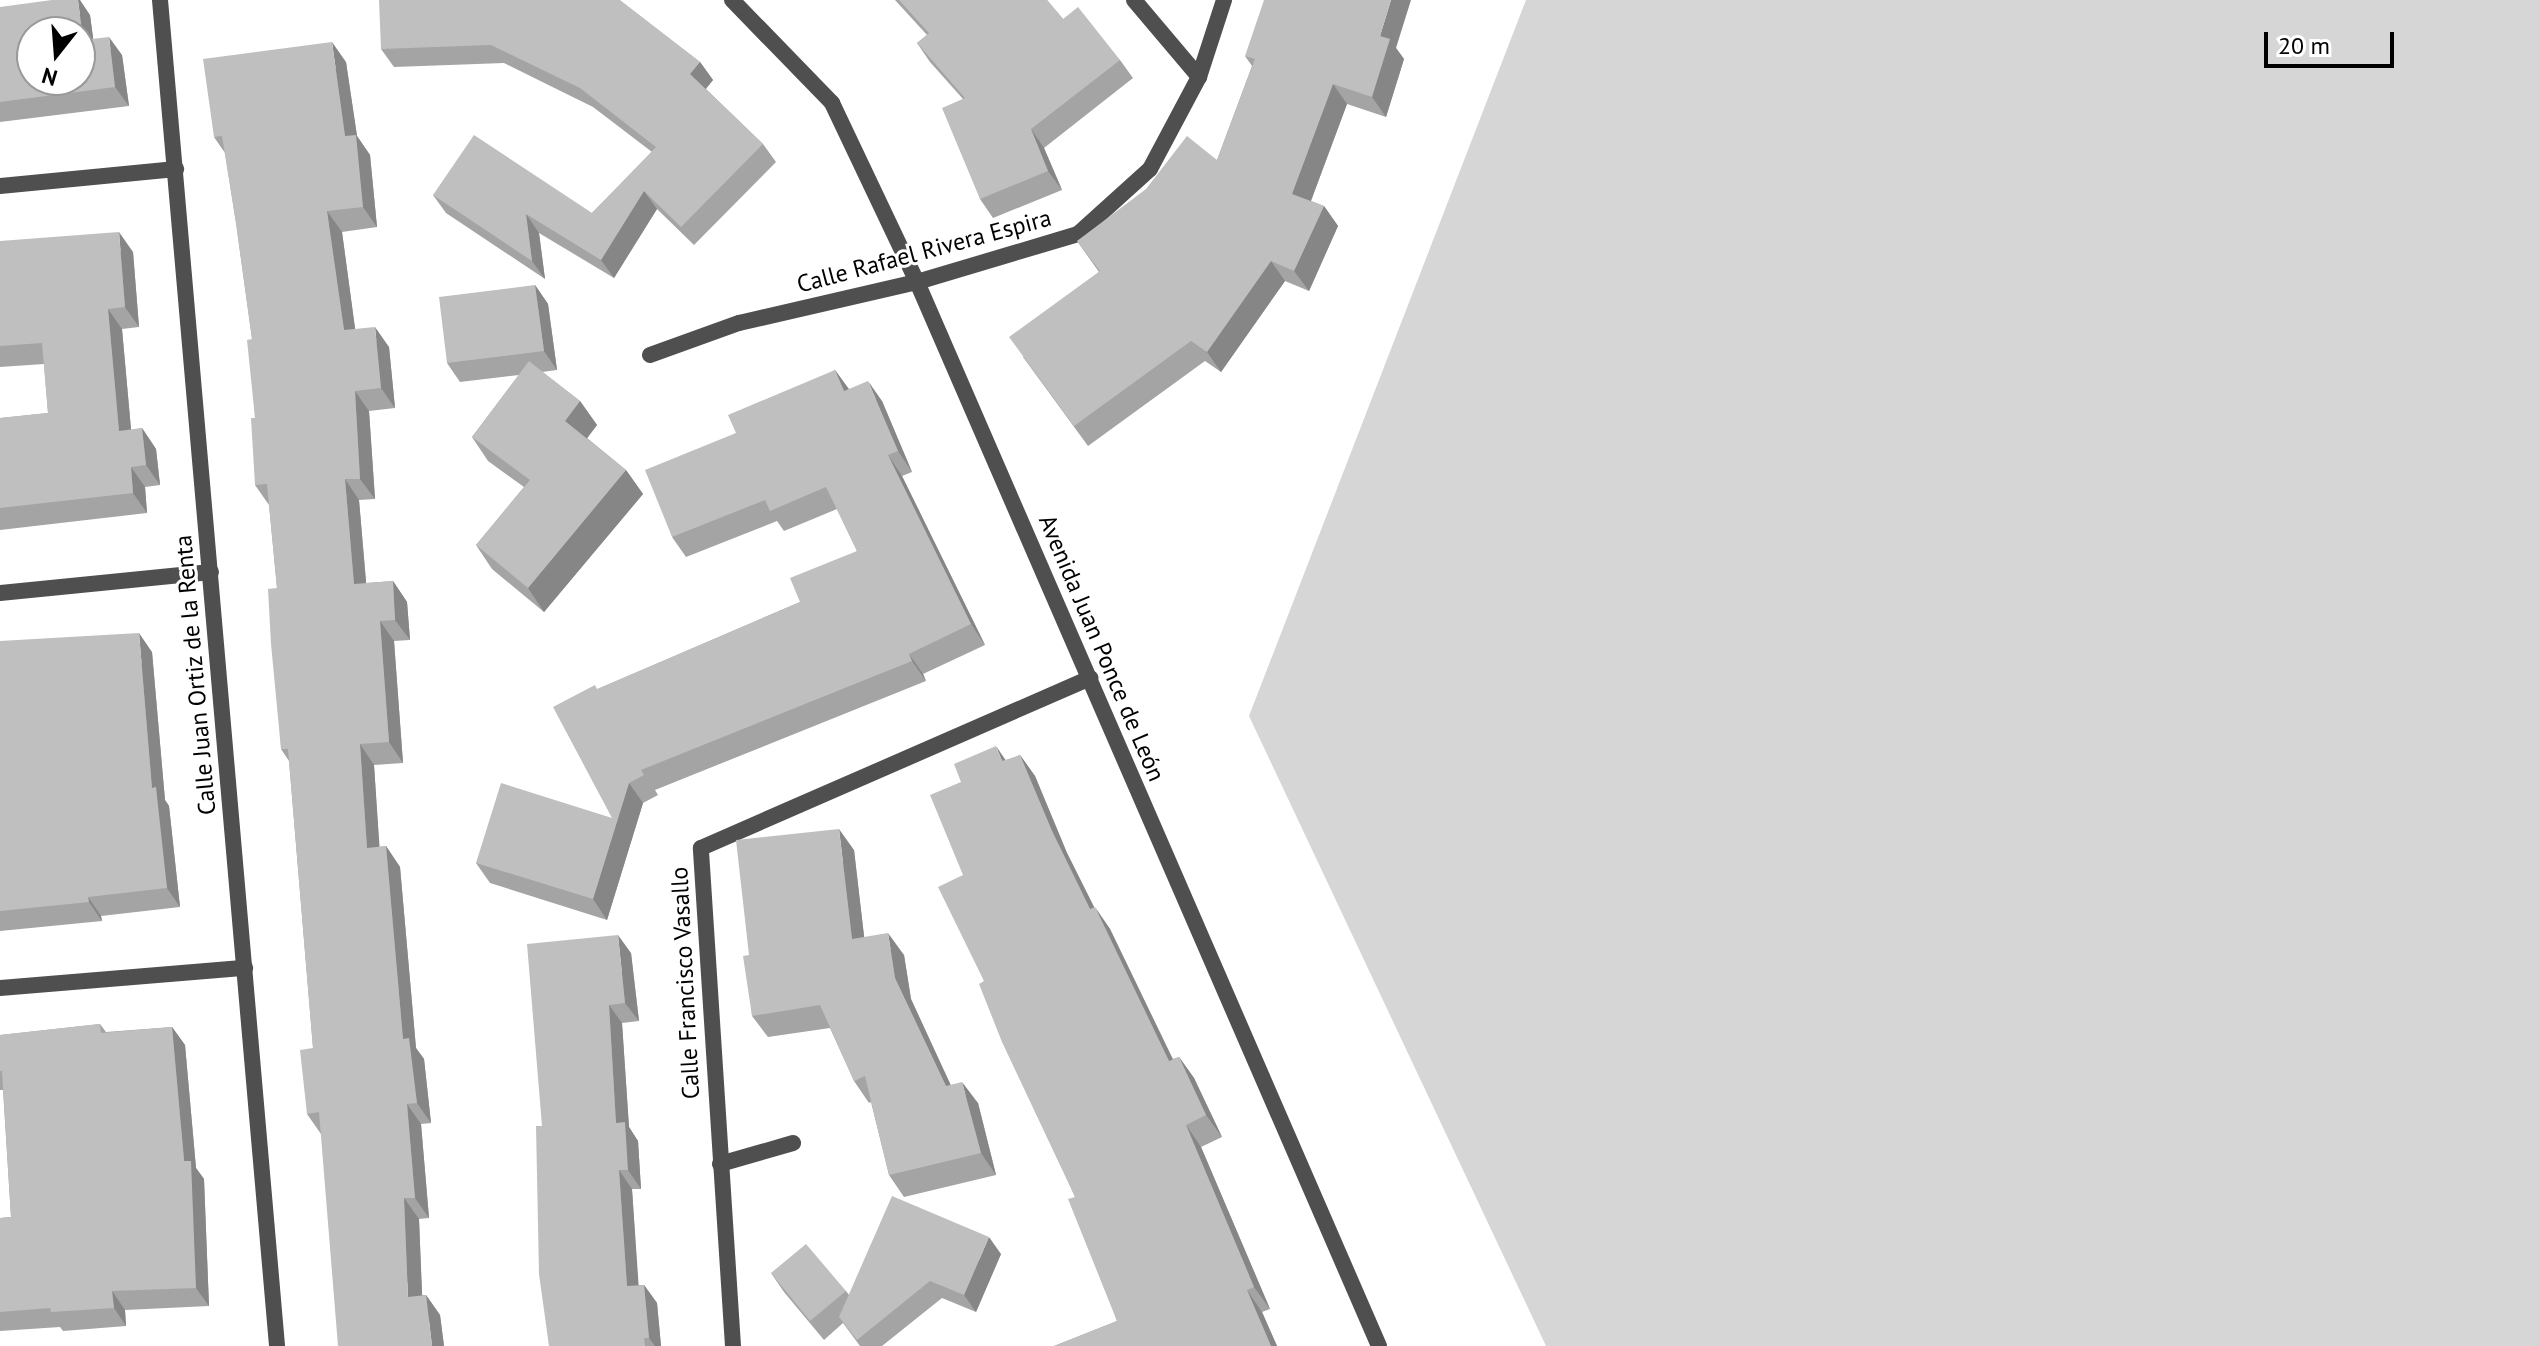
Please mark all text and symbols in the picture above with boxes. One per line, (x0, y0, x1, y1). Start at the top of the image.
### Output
north arrow (16, 16, 96, 96)
scale bar (2268, 16, 2398, 66)
text: 20 m (2278, 30, 2330, 61)
text: N (39, 62, 61, 93)
street label: Calle Rafael Rivera Espira (794, 203, 1054, 299)
street label: Avenida Juan Ponce de León (1033, 510, 1171, 786)
street label: Calle Juan Ortiz de la Renta (168, 534, 222, 816)
street label: Calle Francisco Vasallo (665, 866, 705, 1100)

